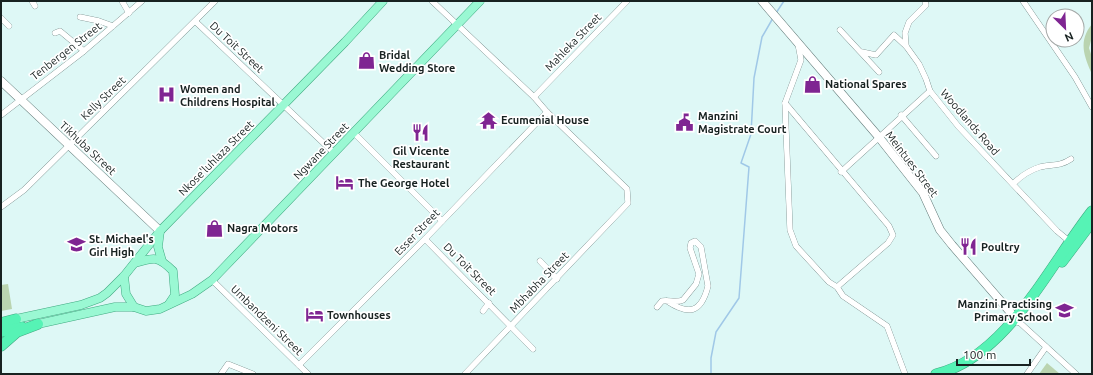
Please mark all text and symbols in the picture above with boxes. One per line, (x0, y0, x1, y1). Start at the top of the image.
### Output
north arrow (1045, 8, 1085, 48)
street label: Mahleka Street (543, 10, 604, 73)
street label: Tenbergen Street (28, 19, 104, 82)
street label: Du Toit Street (208, 19, 267, 75)
text: N (1063, 30, 1075, 44)
place label: Bridal Wedding Store (379, 49, 455, 74)
shop icon: Bridal Wedding Store (356, 51, 376, 71)
street label: Kelly Street (78, 73, 128, 122)
shop icon: National Spares (802, 74, 822, 94)
place label: National Spares (825, 78, 907, 90)
place label: Women and Childrens Hospital (180, 83, 275, 108)
hospital icon: Women and Childrens Hospital (157, 85, 177, 105)
street label: Woodlands Road (938, 87, 1002, 157)
temple icon: Ecumenial House (478, 110, 498, 130)
place label: Manzini Magistrate Court (698, 110, 787, 135)
public building icon: Manzini Magistrate Court (675, 112, 695, 132)
place label: Ecumenial House (501, 114, 589, 126)
street label: Nkose'luhlaza Street (176, 118, 256, 198)
street label: Tikhuba Street (57, 119, 119, 178)
street label: Ngwane Street (291, 120, 351, 182)
restaurant icon: Gil Vicente Restaurant (411, 123, 431, 143)
street label: Meintues Street (883, 129, 941, 200)
place label: Gil Vicente Restaurant (392, 145, 450, 170)
hotel icon: The George Hotel (335, 173, 355, 193)
place label: The George Hotel (358, 177, 450, 189)
street label: Esser Street (392, 206, 442, 257)
shop icon: Nagra Motors (204, 218, 224, 238)
place label: Nagra Motors (227, 222, 298, 234)
place label: St. Michael's Girl High (89, 233, 154, 258)
school or university icon: St. Michael's Girl High (66, 235, 86, 255)
restaurant icon: Poultry (958, 237, 978, 257)
street label: Du Toit Street (441, 240, 499, 298)
place label: Poultry (981, 241, 1020, 253)
street label: Mbhabha Street (507, 249, 571, 315)
street label: Umbandzeni Street (229, 283, 306, 358)
place label: Manzini Practising Primary School (958, 298, 1053, 323)
school or university icon: Manzini Practising Primary School (1055, 300, 1075, 320)
hotel icon: Townhouses (304, 305, 324, 325)
place label: Townhouses (327, 309, 391, 321)
scale bar (957, 341, 1030, 367)
text: 100 m (963, 348, 996, 361)

